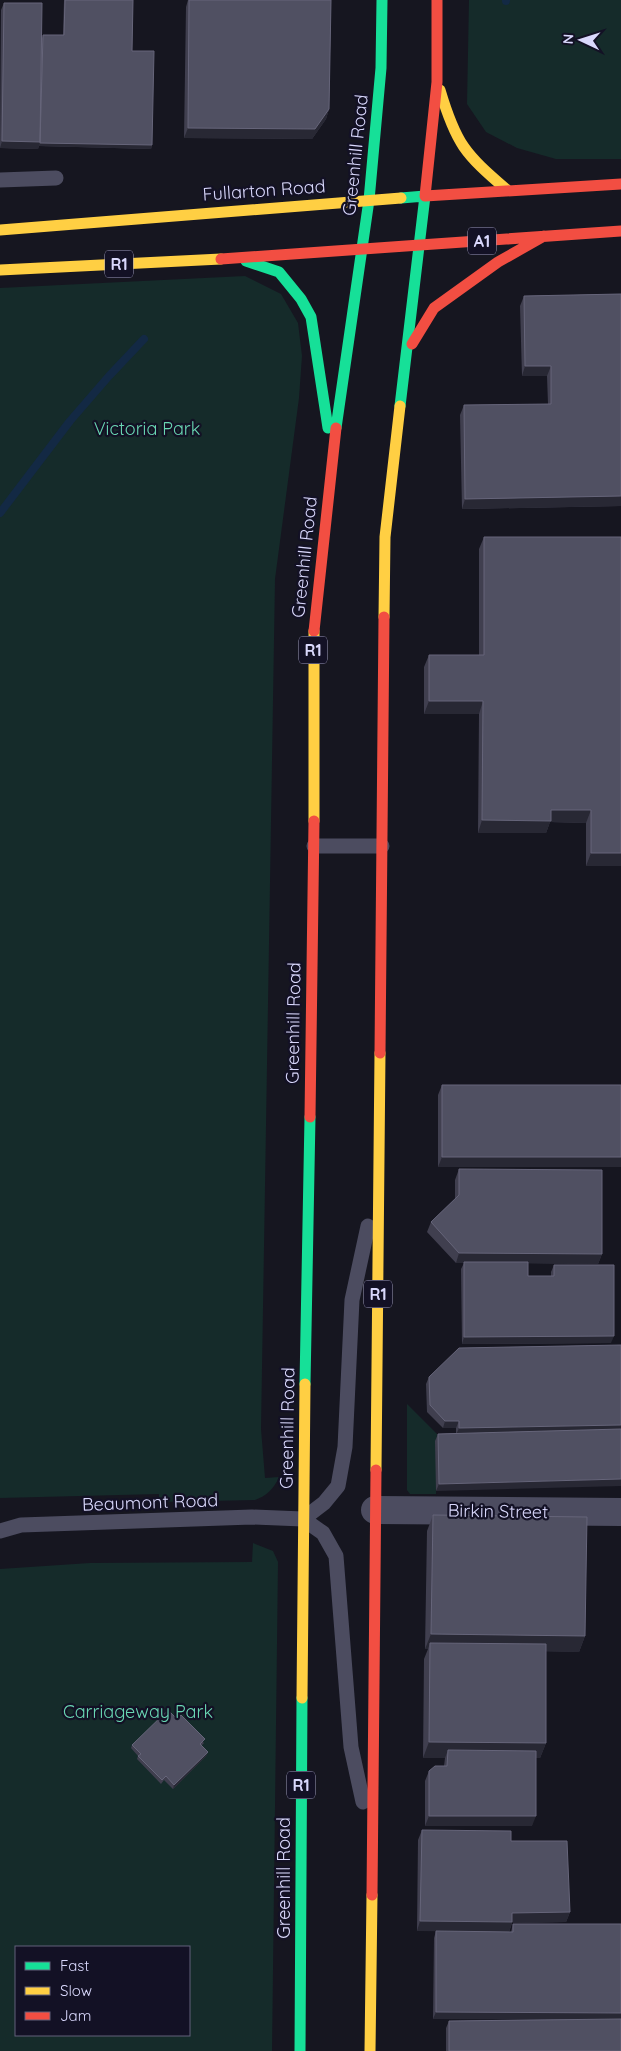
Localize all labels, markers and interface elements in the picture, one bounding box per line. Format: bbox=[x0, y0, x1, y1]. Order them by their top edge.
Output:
north arrow bbox=[556, 15, 606, 65]
text: N bbox=[559, 33, 577, 45]
street label: Greenhill Road bbox=[337, 93, 373, 217]
street label: Fullarton Road bbox=[202, 174, 326, 206]
road number: A1 bbox=[468, 228, 496, 255]
road number: R1 bbox=[105, 250, 133, 278]
park label: Victoria Park bbox=[94, 417, 200, 440]
street label: Greenhill Road bbox=[286, 495, 322, 619]
road number: R1 bbox=[299, 636, 327, 664]
street label: Greenhill Road bbox=[280, 962, 306, 1084]
road number: R1 bbox=[364, 1280, 392, 1308]
street label: Greenhill Road bbox=[274, 1367, 300, 1489]
street label: Beaumont Road bbox=[81, 1488, 219, 1516]
street label: Birkin Street bbox=[448, 1499, 548, 1523]
park label: Carriageway Park bbox=[63, 1700, 213, 1723]
road number: R1 bbox=[287, 1772, 315, 1798]
street label: Greenhill Road bbox=[272, 1817, 295, 1939]
legend bbox=[15, 1946, 190, 2036]
text: Fast bbox=[60, 1956, 89, 1975]
text: Slow bbox=[60, 1981, 92, 2000]
text: Jam bbox=[60, 2006, 91, 2025]

